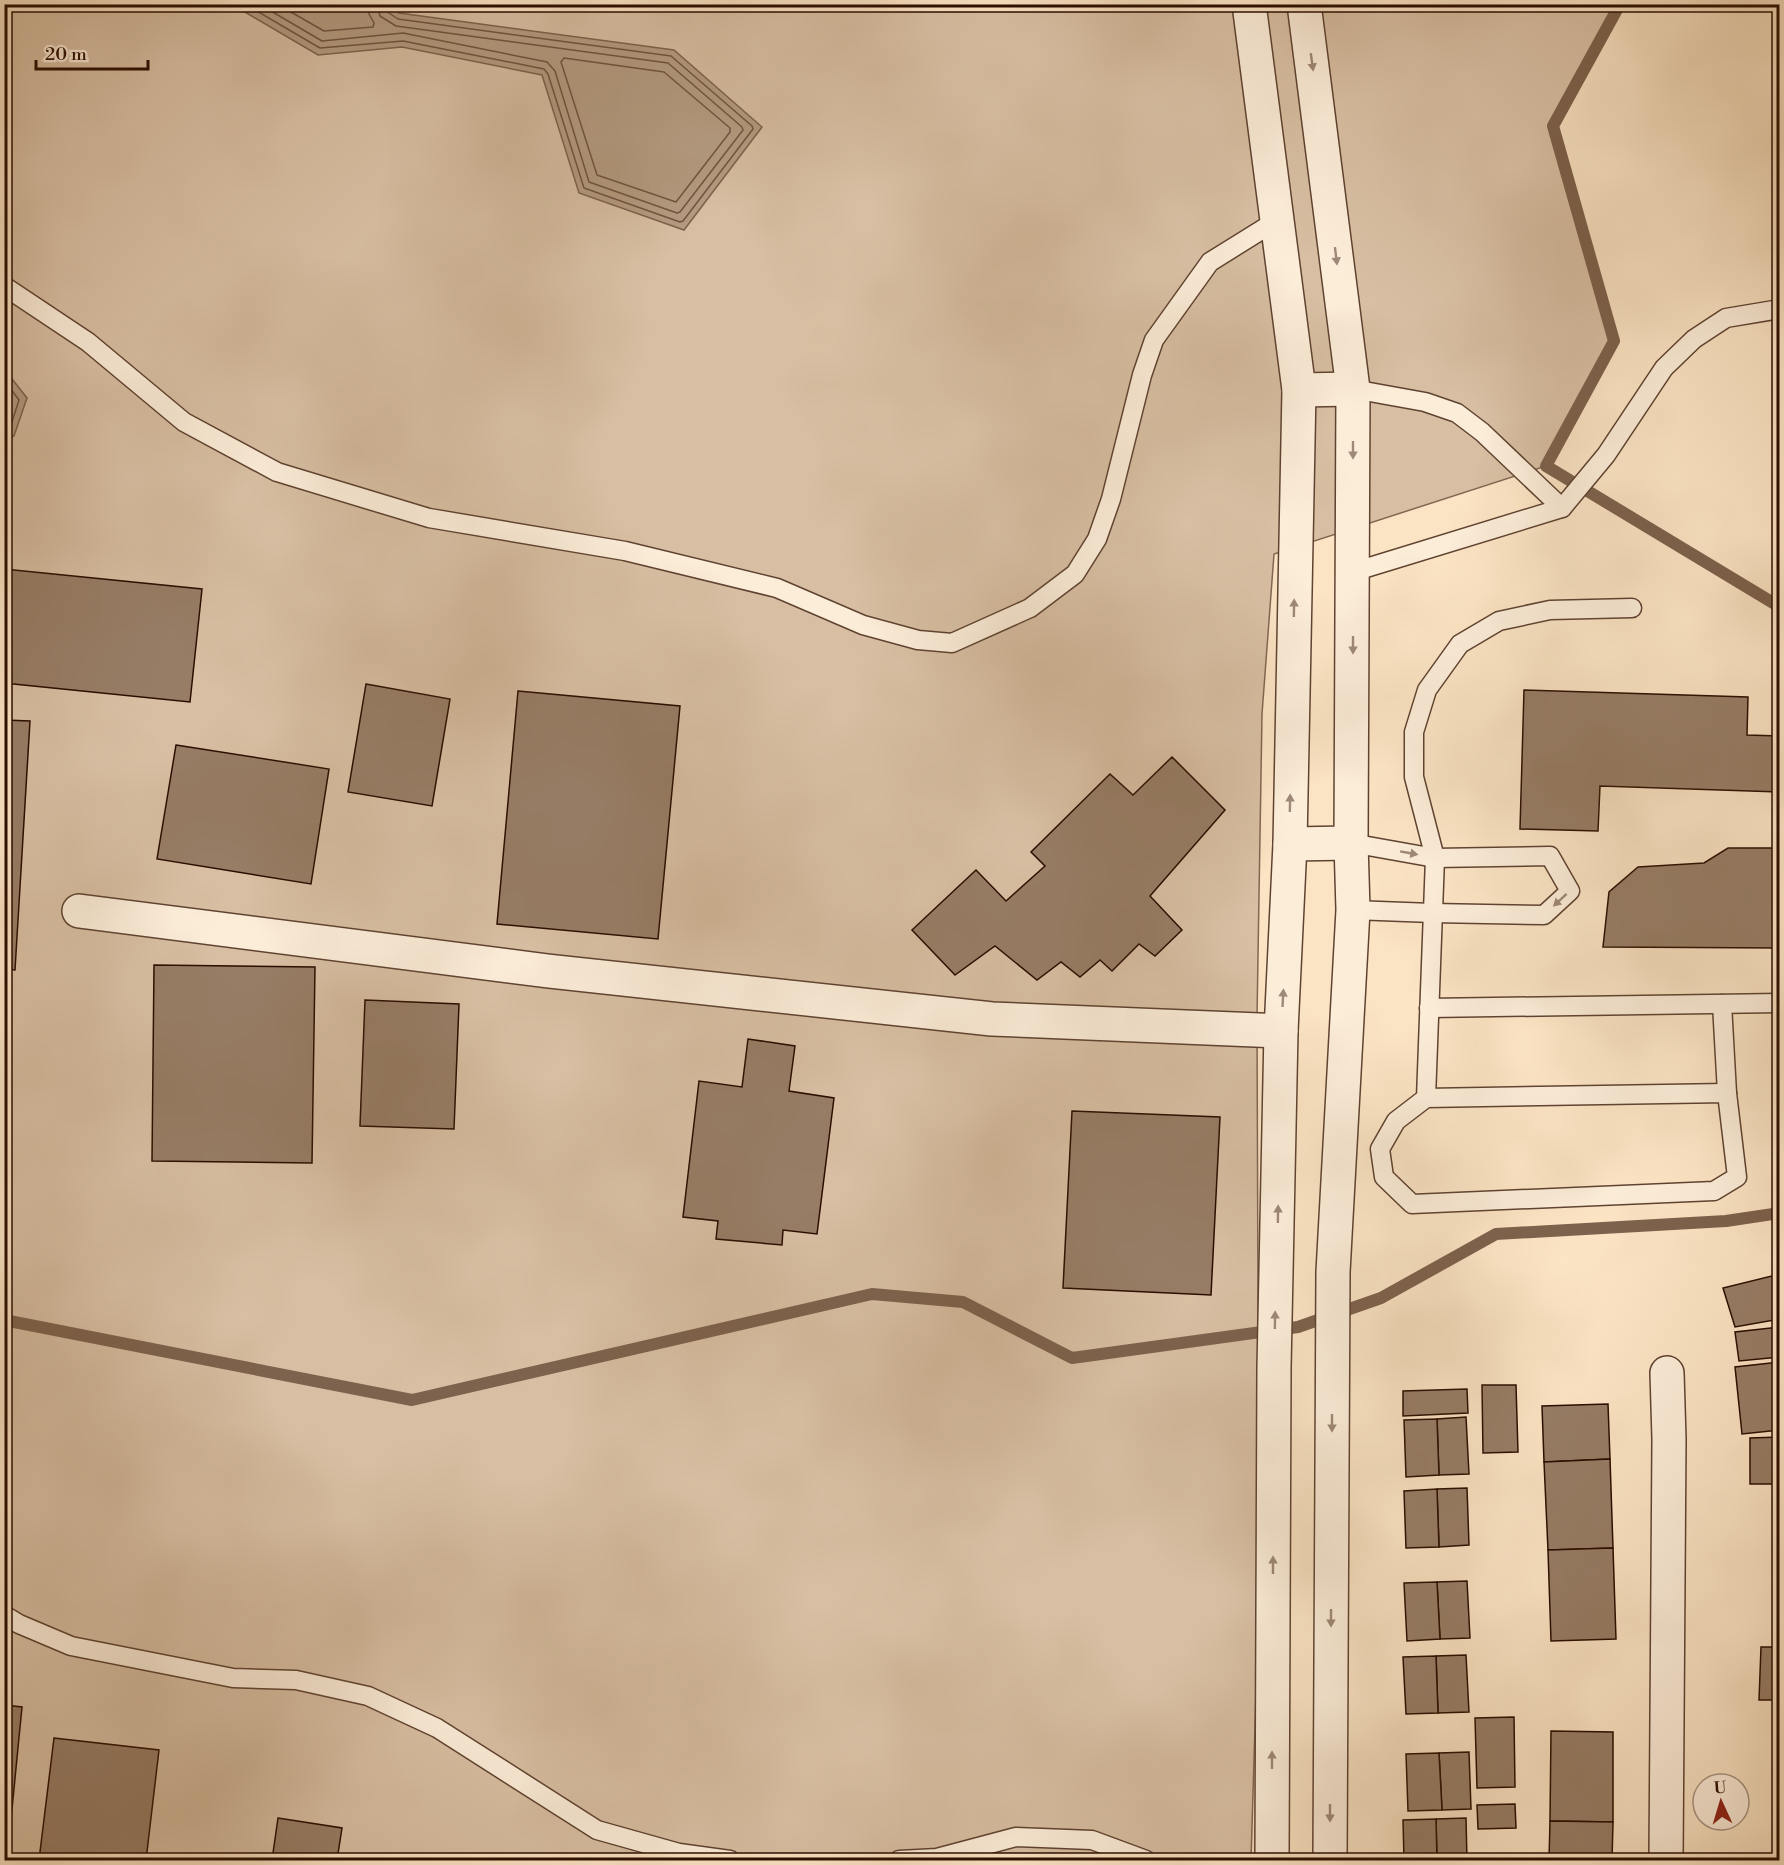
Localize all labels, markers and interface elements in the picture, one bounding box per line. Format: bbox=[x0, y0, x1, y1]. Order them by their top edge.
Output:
scale bar bbox=[36, 33, 148, 71]
text: 20 m bbox=[45, 43, 87, 66]
one-way arrow bbox=[1308, 53, 1317, 72]
one-way arrow bbox=[1331, 247, 1340, 266]
one-way arrow bbox=[1348, 440, 1358, 459]
one-way arrow bbox=[1289, 598, 1299, 617]
one-way arrow bbox=[1348, 635, 1358, 654]
one-way arrow bbox=[1286, 793, 1295, 812]
one-way arrow bbox=[1400, 849, 1419, 858]
one-way arrow bbox=[1553, 893, 1567, 907]
one-way arrow bbox=[1278, 988, 1287, 1007]
one-way arrow bbox=[1273, 1204, 1283, 1223]
one-way arrow bbox=[1271, 1310, 1280, 1329]
one-way arrow bbox=[1327, 1413, 1337, 1432]
one-way arrow bbox=[1268, 1556, 1278, 1575]
one-way arrow bbox=[1326, 1608, 1336, 1627]
one-way arrow bbox=[1267, 1751, 1277, 1770]
north arrow bbox=[1691, 1772, 1751, 1832]
text: U bbox=[1713, 1778, 1728, 1798]
one-way arrow bbox=[1325, 1803, 1335, 1822]

